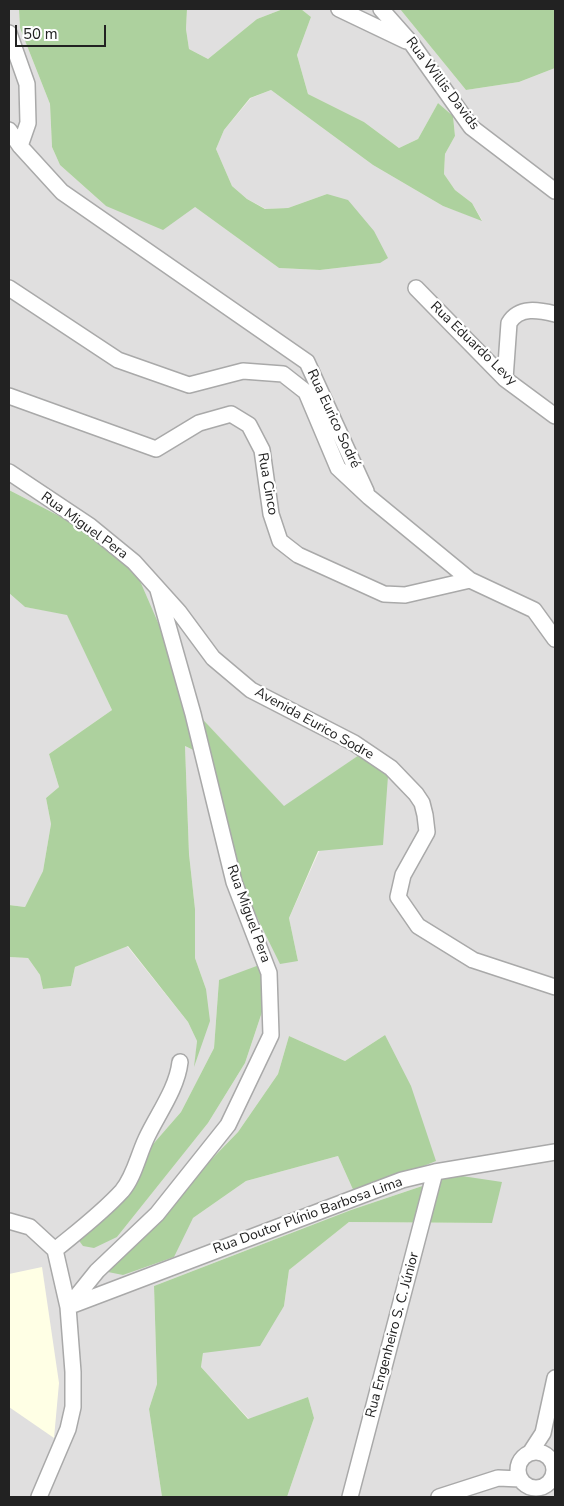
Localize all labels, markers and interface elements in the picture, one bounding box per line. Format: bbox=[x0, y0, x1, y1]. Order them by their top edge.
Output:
scale bar bbox=[18, 15, 109, 47]
text: 50 m bbox=[23, 24, 58, 44]
street label: Rua Willis Davids bbox=[402, 34, 482, 134]
street label: Rua Eduardo Levy bbox=[426, 298, 520, 390]
street label: Rua Eurico Sodré bbox=[303, 367, 363, 471]
street label: Rua Cinco bbox=[253, 452, 281, 516]
street label: Rua Miguel Pera bbox=[37, 489, 131, 563]
street label: Avenida Eurico Sodre bbox=[251, 684, 377, 764]
street label: Rua Miguel Pera bbox=[222, 863, 274, 965]
street label: Rua Doutor Plínio Barbosa Lima bbox=[211, 1174, 405, 1258]
street label: Rua Engenheiro S. C. Júnior bbox=[363, 1250, 423, 1420]

